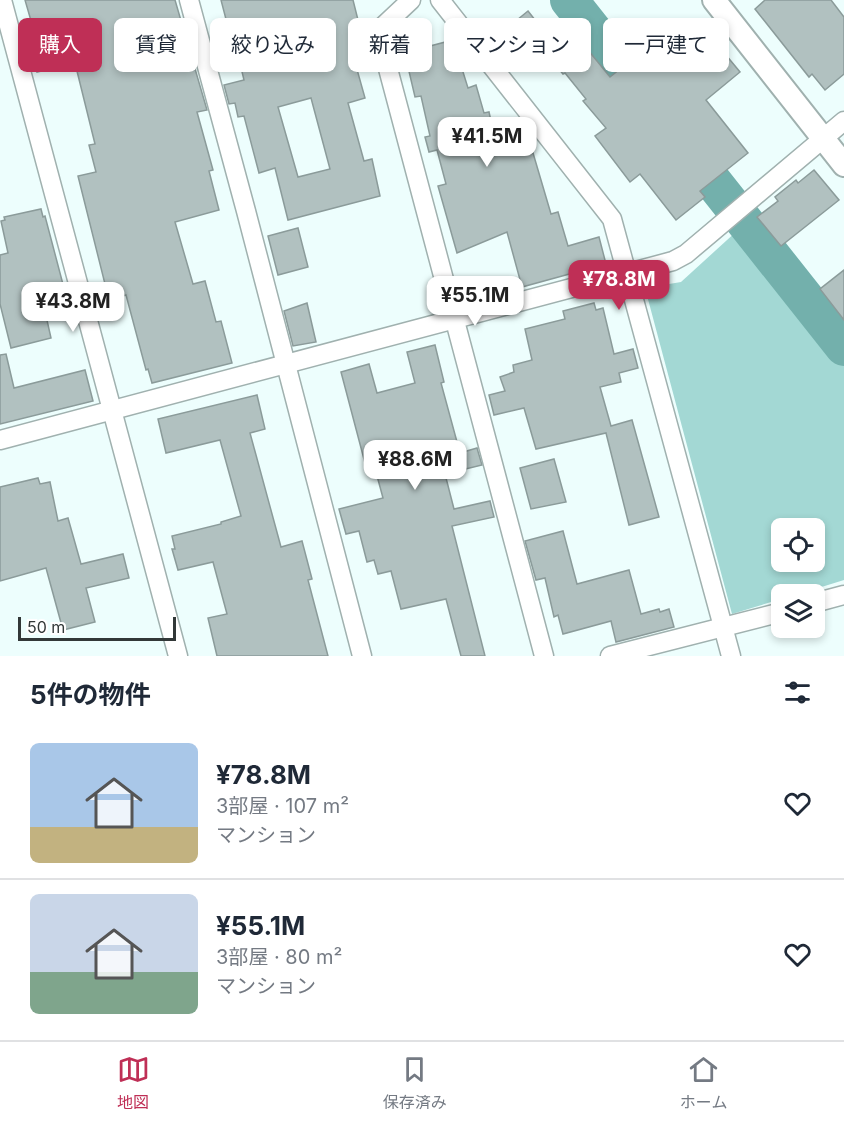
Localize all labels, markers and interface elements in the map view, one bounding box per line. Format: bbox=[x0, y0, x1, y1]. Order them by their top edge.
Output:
chip: 購入 bbox=[18, 18, 102, 72]
chip: 賃貸 bbox=[114, 18, 198, 72]
chip: 絞り込み bbox=[210, 18, 336, 72]
chip: 新着 bbox=[348, 18, 432, 72]
chip: マンション bbox=[444, 18, 591, 72]
chip: 一戸建て bbox=[603, 18, 729, 72]
pin: ¥41.5M bbox=[438, 117, 536, 168]
text: ¥41.5M bbox=[452, 124, 522, 148]
pin: ¥78.8M bbox=[570, 260, 668, 311]
text: ¥78.8M bbox=[582, 267, 656, 291]
pin: ¥55.1M bbox=[426, 276, 524, 327]
pin: ¥43.8M bbox=[24, 282, 122, 333]
text: ¥55.1M bbox=[441, 283, 509, 307]
text: ¥43.8M bbox=[35, 289, 111, 313]
pin: ¥88.6M bbox=[366, 440, 464, 491]
text: ¥88.6M bbox=[378, 447, 452, 471]
map controls bbox=[771, 518, 825, 638]
button: locate bbox=[771, 518, 825, 572]
button: layers bbox=[771, 584, 825, 638]
scale bar bbox=[18, 614, 176, 642]
text: 50 m bbox=[27, 617, 65, 637]
icon: filters bbox=[781, 676, 814, 709]
text: 5件の物件 bbox=[30, 679, 151, 710]
text: ¥78.8M bbox=[216, 759, 311, 790]
icon: home bbox=[78, 767, 150, 839]
icon: heart bbox=[781, 787, 814, 820]
text: 3部屋 · 107 m² bbox=[216, 794, 349, 818]
text: マンション bbox=[216, 823, 316, 847]
text: ¥55.1M bbox=[216, 910, 305, 941]
icon: home bbox=[78, 918, 150, 990]
icon: heart bbox=[781, 938, 814, 971]
text: 3部屋 · 80 m² bbox=[216, 945, 342, 969]
text: マンション bbox=[216, 974, 316, 998]
tab: 地図 bbox=[117, 1053, 150, 1113]
tab: 保存済み bbox=[383, 1053, 447, 1113]
tab: ホーム bbox=[680, 1053, 727, 1113]

